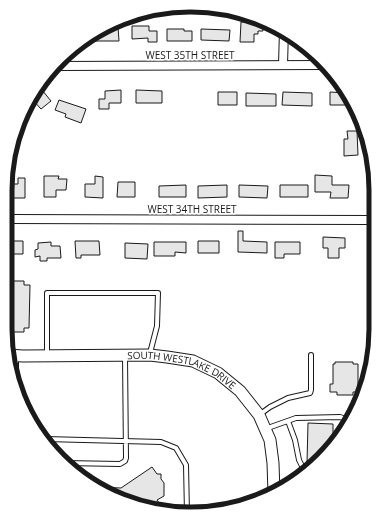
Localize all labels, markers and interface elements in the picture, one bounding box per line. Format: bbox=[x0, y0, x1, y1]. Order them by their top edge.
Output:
street label: WEST 35TH STREET bbox=[145, 48, 235, 62]
street label: WEST 34TH STREET bbox=[147, 202, 237, 216]
street label: SOUTH WESTLAKE DRIVE bbox=[127, 348, 239, 392]

